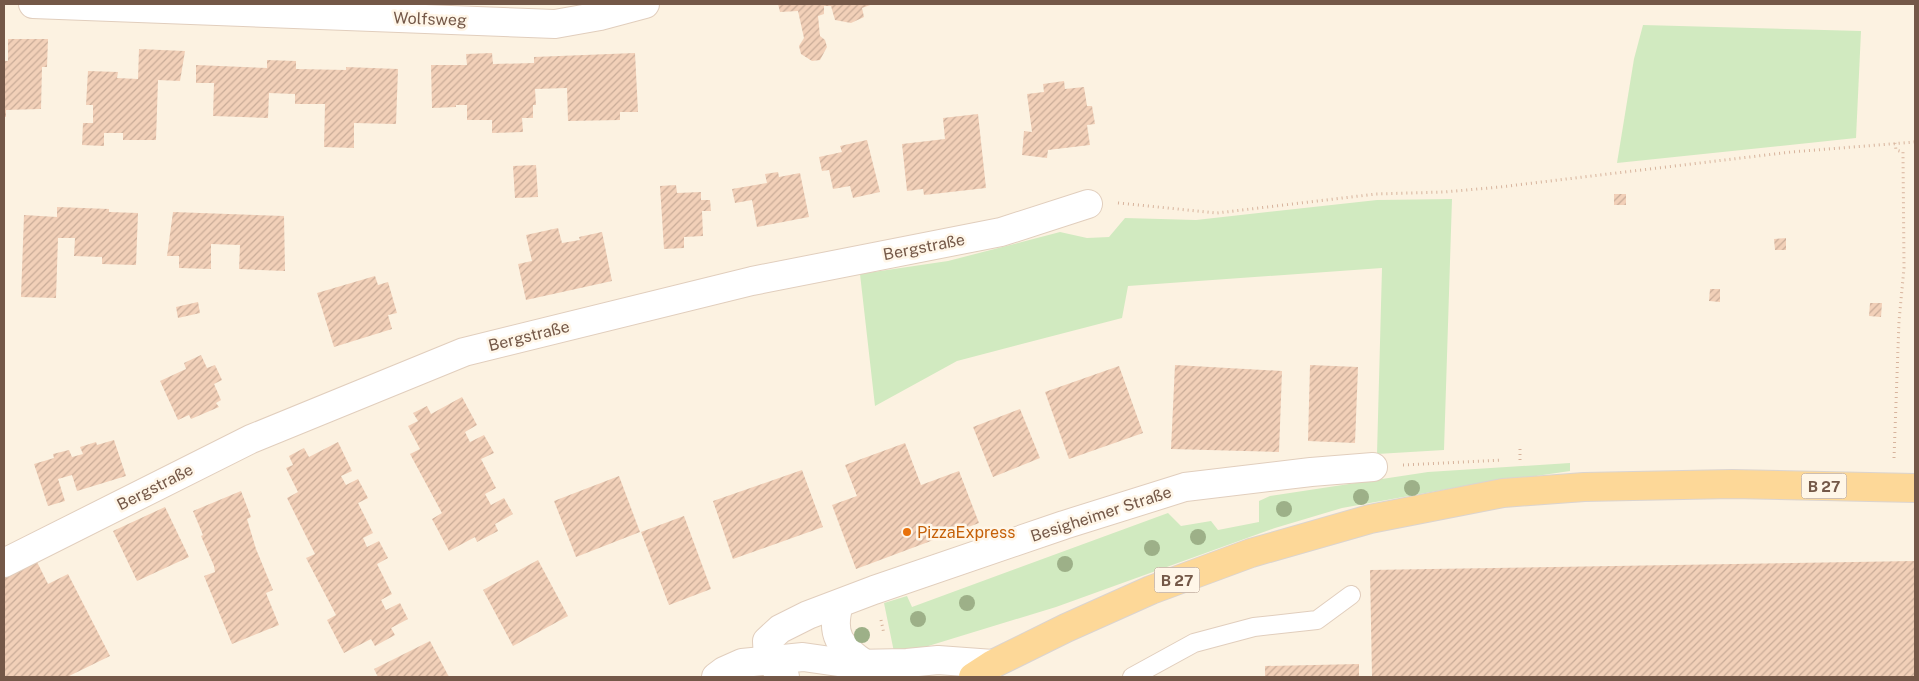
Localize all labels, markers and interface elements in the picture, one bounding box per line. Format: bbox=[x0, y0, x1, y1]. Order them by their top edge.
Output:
street label: Wolfsweg bbox=[393, 8, 467, 30]
street label: Bergstraße bbox=[881, 230, 967, 264]
street label: Bergstraße bbox=[486, 317, 572, 355]
street label: Bergstraße bbox=[114, 460, 196, 514]
road number: B 27 bbox=[1802, 474, 1846, 498]
street label: Besigheimer Straße bbox=[1028, 482, 1174, 546]
place label: PizzaExpress bbox=[917, 523, 1015, 542]
marker: PizzaExpress bbox=[901, 526, 913, 538]
road number: B 27 bbox=[1154, 568, 1200, 592]

